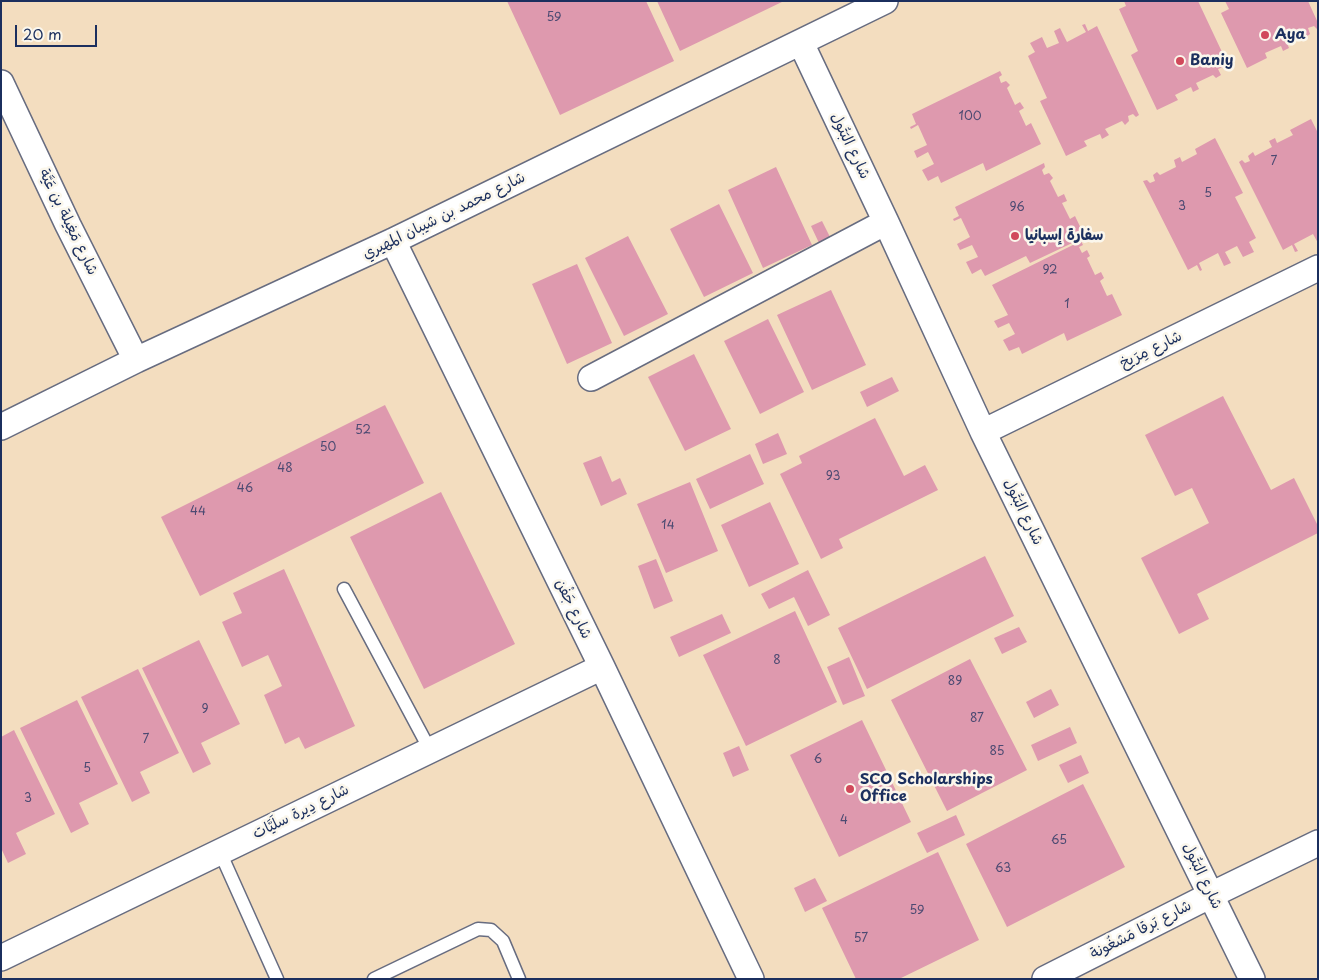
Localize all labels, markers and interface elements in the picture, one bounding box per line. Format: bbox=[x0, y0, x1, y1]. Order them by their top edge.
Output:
house number: 59 bbox=[547, 11, 561, 25]
scale bar bbox=[18, 15, 100, 47]
text: 20 m bbox=[23, 22, 62, 45]
place label: Aya bbox=[1275, 26, 1306, 44]
marker: Aya bbox=[1259, 29, 1271, 41]
place label: Baniy bbox=[1190, 52, 1234, 70]
marker: Baniy bbox=[1174, 55, 1186, 67]
street label: شارع البَتُول bbox=[826, 110, 874, 182]
house number: 100 bbox=[959, 110, 981, 124]
house number: 7 bbox=[1271, 155, 1277, 169]
street label: شارع مَغِيلة بن عَيَّة bbox=[35, 166, 101, 278]
street label: شارع محمد بن شيبان المهيري bbox=[360, 169, 528, 263]
house number: 5 bbox=[1204, 187, 1212, 201]
house number: 3 bbox=[1178, 200, 1186, 214]
house number: 96 bbox=[1009, 201, 1025, 215]
place label: سفارة إسبانيا bbox=[1025, 227, 1103, 245]
marker: سفارة إسبانيا bbox=[1009, 230, 1021, 242]
house number: 92 bbox=[1042, 264, 1058, 278]
house number: 1 bbox=[1064, 298, 1070, 312]
street label: شارع مِرَيخ bbox=[1117, 327, 1185, 373]
house number: 52 bbox=[355, 424, 371, 438]
house number: 50 bbox=[320, 441, 336, 455]
house number: 48 bbox=[277, 462, 293, 476]
house number: 93 bbox=[826, 470, 840, 484]
street label: شارع البَتُول bbox=[999, 476, 1047, 548]
house number: 46 bbox=[237, 482, 253, 496]
house number: 44 bbox=[190, 505, 206, 519]
house number: 14 bbox=[661, 519, 675, 533]
street label: شارع جَفْن bbox=[551, 576, 595, 642]
house number: 8 bbox=[773, 654, 781, 668]
house number: 89 bbox=[948, 675, 962, 689]
house number: 9 bbox=[201, 703, 209, 717]
house number: 87 bbox=[970, 712, 984, 726]
house number: 7 bbox=[143, 733, 149, 747]
house number: 85 bbox=[990, 745, 1004, 759]
house number: 6 bbox=[814, 753, 822, 767]
house number: 5 bbox=[83, 762, 91, 776]
place label: SCO Scholarships Office bbox=[860, 771, 993, 806]
street label: شارع دِيرة سلَيَّات bbox=[250, 781, 352, 843]
marker: SCO Scholarships Office bbox=[844, 783, 856, 795]
house number: 3 bbox=[24, 792, 32, 806]
house number: 4 bbox=[840, 814, 848, 828]
house number: 65 bbox=[1051, 834, 1067, 848]
street label: شارع البَتُول bbox=[1178, 840, 1226, 912]
house number: 63 bbox=[995, 862, 1011, 876]
street label: شارع بَرقا مَشغُونة bbox=[1087, 897, 1195, 963]
house number: 59 bbox=[910, 904, 924, 918]
house number: 57 bbox=[854, 932, 868, 946]

